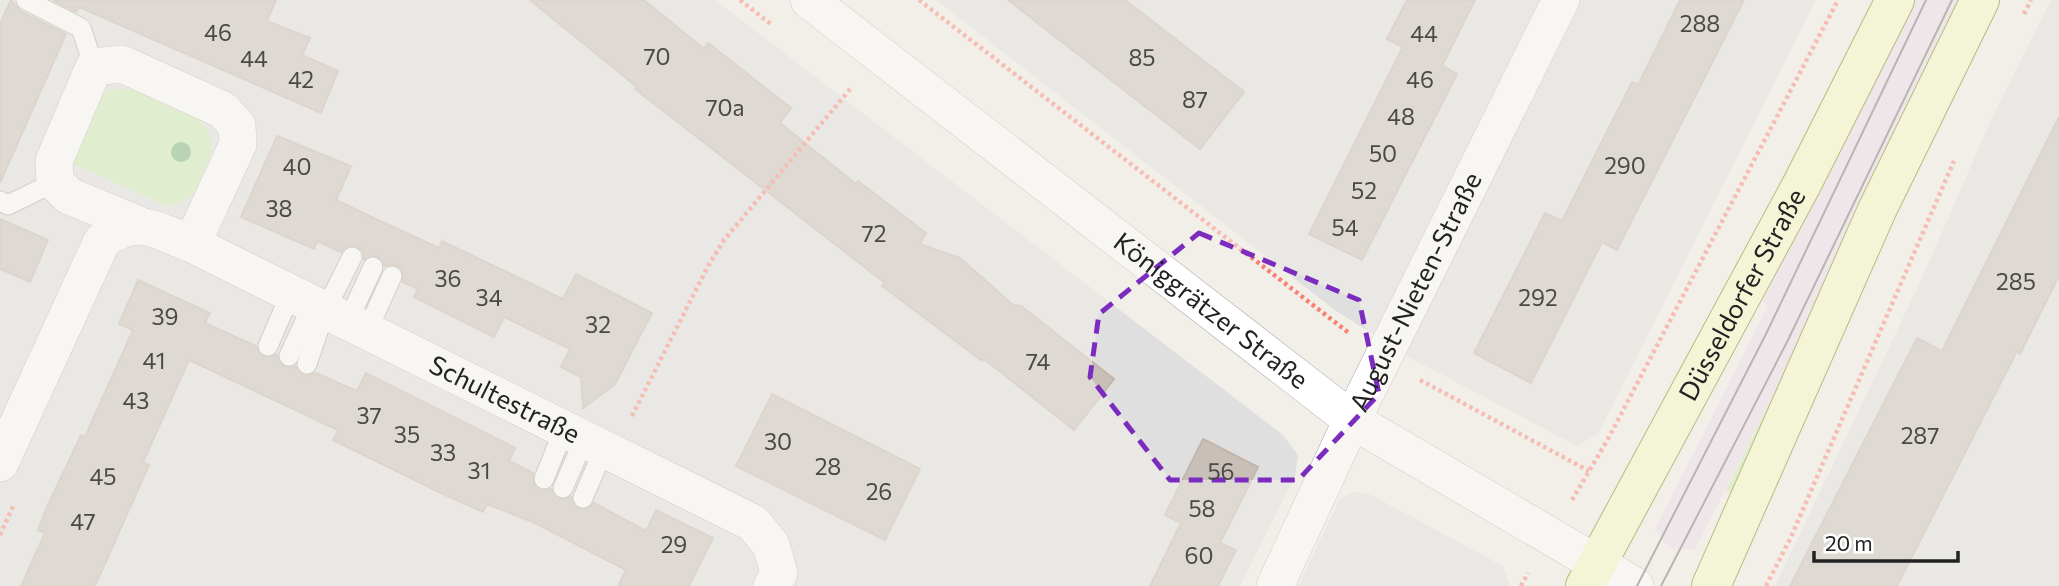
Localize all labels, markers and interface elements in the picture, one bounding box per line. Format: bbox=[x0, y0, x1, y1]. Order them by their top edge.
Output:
house number: 288 bbox=[1680, 9, 1720, 37]
house number: 46 bbox=[204, 18, 232, 46]
house number: 44 bbox=[1410, 19, 1438, 47]
house number: 70 bbox=[643, 42, 671, 70]
house number: 85 bbox=[1128, 43, 1156, 71]
house number: 44 bbox=[240, 44, 268, 72]
house number: 42 bbox=[288, 65, 314, 93]
house number: 46 bbox=[1406, 65, 1434, 93]
house number: 87 bbox=[1182, 85, 1208, 113]
house number: 70a bbox=[705, 93, 745, 121]
house number: 48 bbox=[1387, 102, 1415, 130]
house number: 50 bbox=[1369, 139, 1397, 167]
house number: 290 bbox=[1604, 151, 1646, 179]
house number: 40 bbox=[283, 152, 311, 180]
street label: August-Nieten-Straße bbox=[1342, 167, 1487, 416]
house number: 52 bbox=[1351, 176, 1377, 204]
street label: Düsseldorfer Straße bbox=[1671, 183, 1811, 405]
house number: 38 bbox=[265, 194, 293, 222]
house number: 54 bbox=[1331, 213, 1359, 241]
house number: 72 bbox=[862, 219, 886, 247]
street label: Königgrätzer Straße bbox=[1109, 225, 1315, 394]
house number: 36 bbox=[434, 264, 462, 292]
house number: 285 bbox=[1996, 267, 2036, 295]
house number: 34 bbox=[476, 283, 503, 311]
house number: 292 bbox=[1518, 283, 1558, 311]
house number: 39 bbox=[151, 302, 179, 330]
house number: 32 bbox=[585, 310, 611, 338]
house number: 41 bbox=[143, 346, 165, 374]
house number: 74 bbox=[1026, 347, 1050, 375]
street label: Schultestraße bbox=[425, 348, 586, 448]
house number: 43 bbox=[123, 386, 149, 414]
house number: 37 bbox=[356, 401, 382, 429]
house number: 35 bbox=[394, 420, 420, 448]
house number: 287 bbox=[1901, 421, 1939, 449]
house number: 30 bbox=[764, 427, 792, 455]
house number: 33 bbox=[430, 438, 456, 466]
house number: 28 bbox=[815, 452, 841, 480]
house number: 31 bbox=[468, 456, 490, 484]
house number: 56 bbox=[1207, 457, 1235, 485]
house number: 45 bbox=[89, 462, 117, 490]
house number: 26 bbox=[866, 477, 892, 505]
house number: 58 bbox=[1188, 494, 1216, 522]
house number: 47 bbox=[70, 507, 96, 535]
scale bar bbox=[1814, 520, 1958, 564]
house number: 29 bbox=[661, 530, 687, 558]
text: 20 m bbox=[1825, 530, 1873, 555]
house number: 60 bbox=[1185, 541, 1213, 569]

